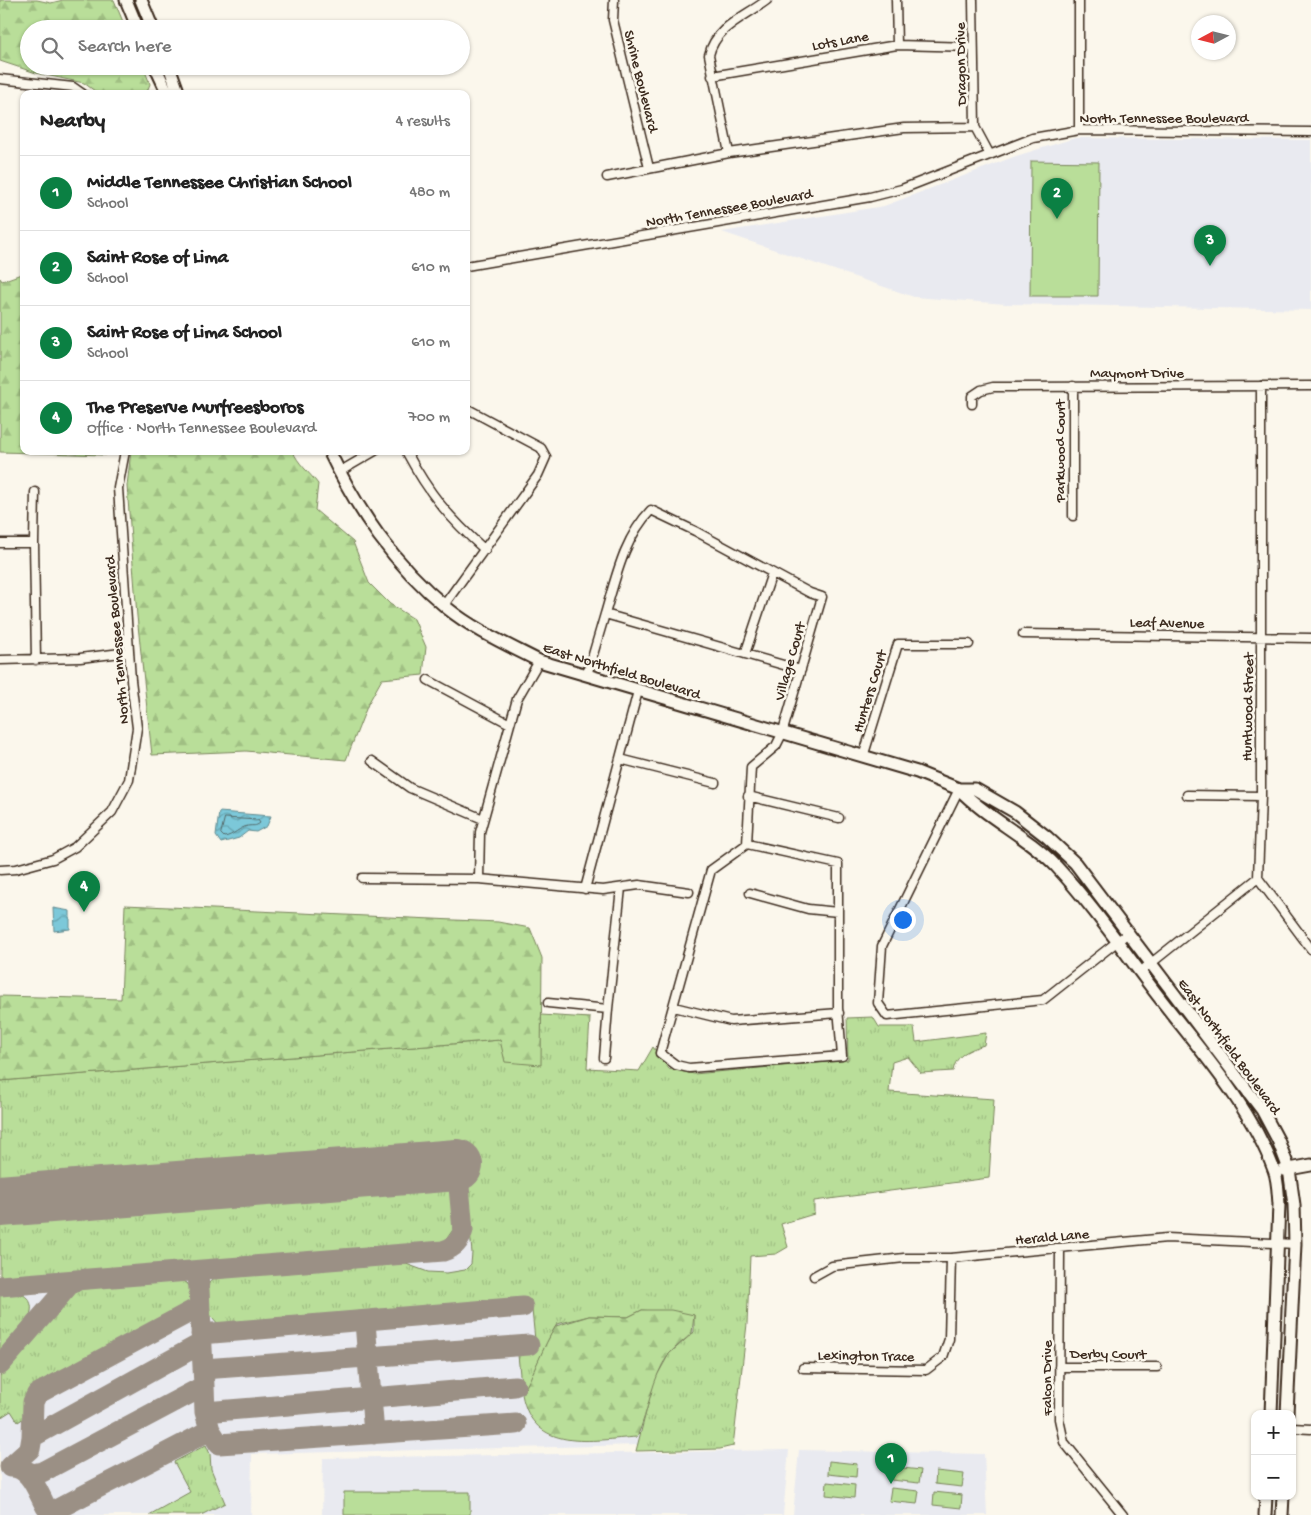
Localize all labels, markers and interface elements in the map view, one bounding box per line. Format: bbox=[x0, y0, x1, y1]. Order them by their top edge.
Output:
north arrow bbox=[1191, 15, 1236, 60]
search box bbox=[20, 20, 470, 75]
street label: Dragon Drive bbox=[952, 22, 972, 107]
street label: Lots Lane bbox=[811, 28, 870, 56]
street label: Shrine Boulevard bbox=[619, 29, 662, 136]
icon: search bbox=[38, 34, 66, 62]
text: Search here bbox=[78, 36, 172, 59]
text: Nearby bbox=[40, 110, 105, 135]
street label: North Tennessee Boulevard bbox=[1080, 110, 1250, 128]
text: 4 results bbox=[395, 113, 450, 132]
text: Middle Tennessee Christian School bbox=[87, 172, 352, 195]
pin: 2 bbox=[1041, 178, 1073, 219]
text: 1 bbox=[53, 184, 59, 203]
text: 480 m bbox=[409, 184, 450, 203]
street label: North Tennessee Boulevard bbox=[645, 185, 815, 232]
text: School bbox=[87, 195, 129, 214]
pin: 3 bbox=[1194, 225, 1226, 266]
text: Saint Rose of Lima bbox=[87, 247, 228, 270]
text: 2 bbox=[52, 259, 60, 278]
text: 610 m bbox=[411, 259, 450, 278]
text: School bbox=[87, 270, 129, 289]
text: Saint Rose of Lima School bbox=[87, 322, 282, 345]
text: 3 bbox=[52, 334, 60, 353]
text: 610 m bbox=[411, 334, 450, 353]
text: School bbox=[87, 345, 129, 364]
street label: Maymont Drive bbox=[1090, 365, 1184, 383]
text: The Preserve Murfreesboros bbox=[87, 397, 304, 420]
street label: Parkwood Court bbox=[1052, 398, 1070, 503]
text: 4 bbox=[52, 409, 60, 428]
text: 700 m bbox=[408, 409, 450, 428]
text: Office · North Tennessee Boulevard bbox=[87, 420, 316, 439]
street label: North Tennessee Boulevard bbox=[102, 554, 134, 725]
street label: Leaf Avenue bbox=[1129, 614, 1205, 634]
street label: Village Court bbox=[771, 618, 811, 704]
street label: East Northfield Boulevard bbox=[540, 639, 703, 705]
street label: Hunters Court bbox=[850, 646, 893, 735]
street label: Huntwood Street bbox=[1239, 651, 1259, 761]
pin: 4 bbox=[68, 871, 100, 912]
your location bbox=[890, 907, 916, 933]
street label: East Northfield Boulevard bbox=[1173, 976, 1284, 1120]
street label: Herald Lane bbox=[1014, 1226, 1090, 1250]
street label: Falcon Drive bbox=[1039, 1340, 1057, 1417]
street label: Derby Court bbox=[1069, 1346, 1148, 1364]
street label: Lexington Trace bbox=[817, 1347, 915, 1367]
map controls bbox=[1251, 1410, 1296, 1500]
button: + bbox=[1251, 1410, 1296, 1455]
pin: 1 bbox=[875, 1443, 907, 1484]
button: − bbox=[1251, 1455, 1296, 1500]

